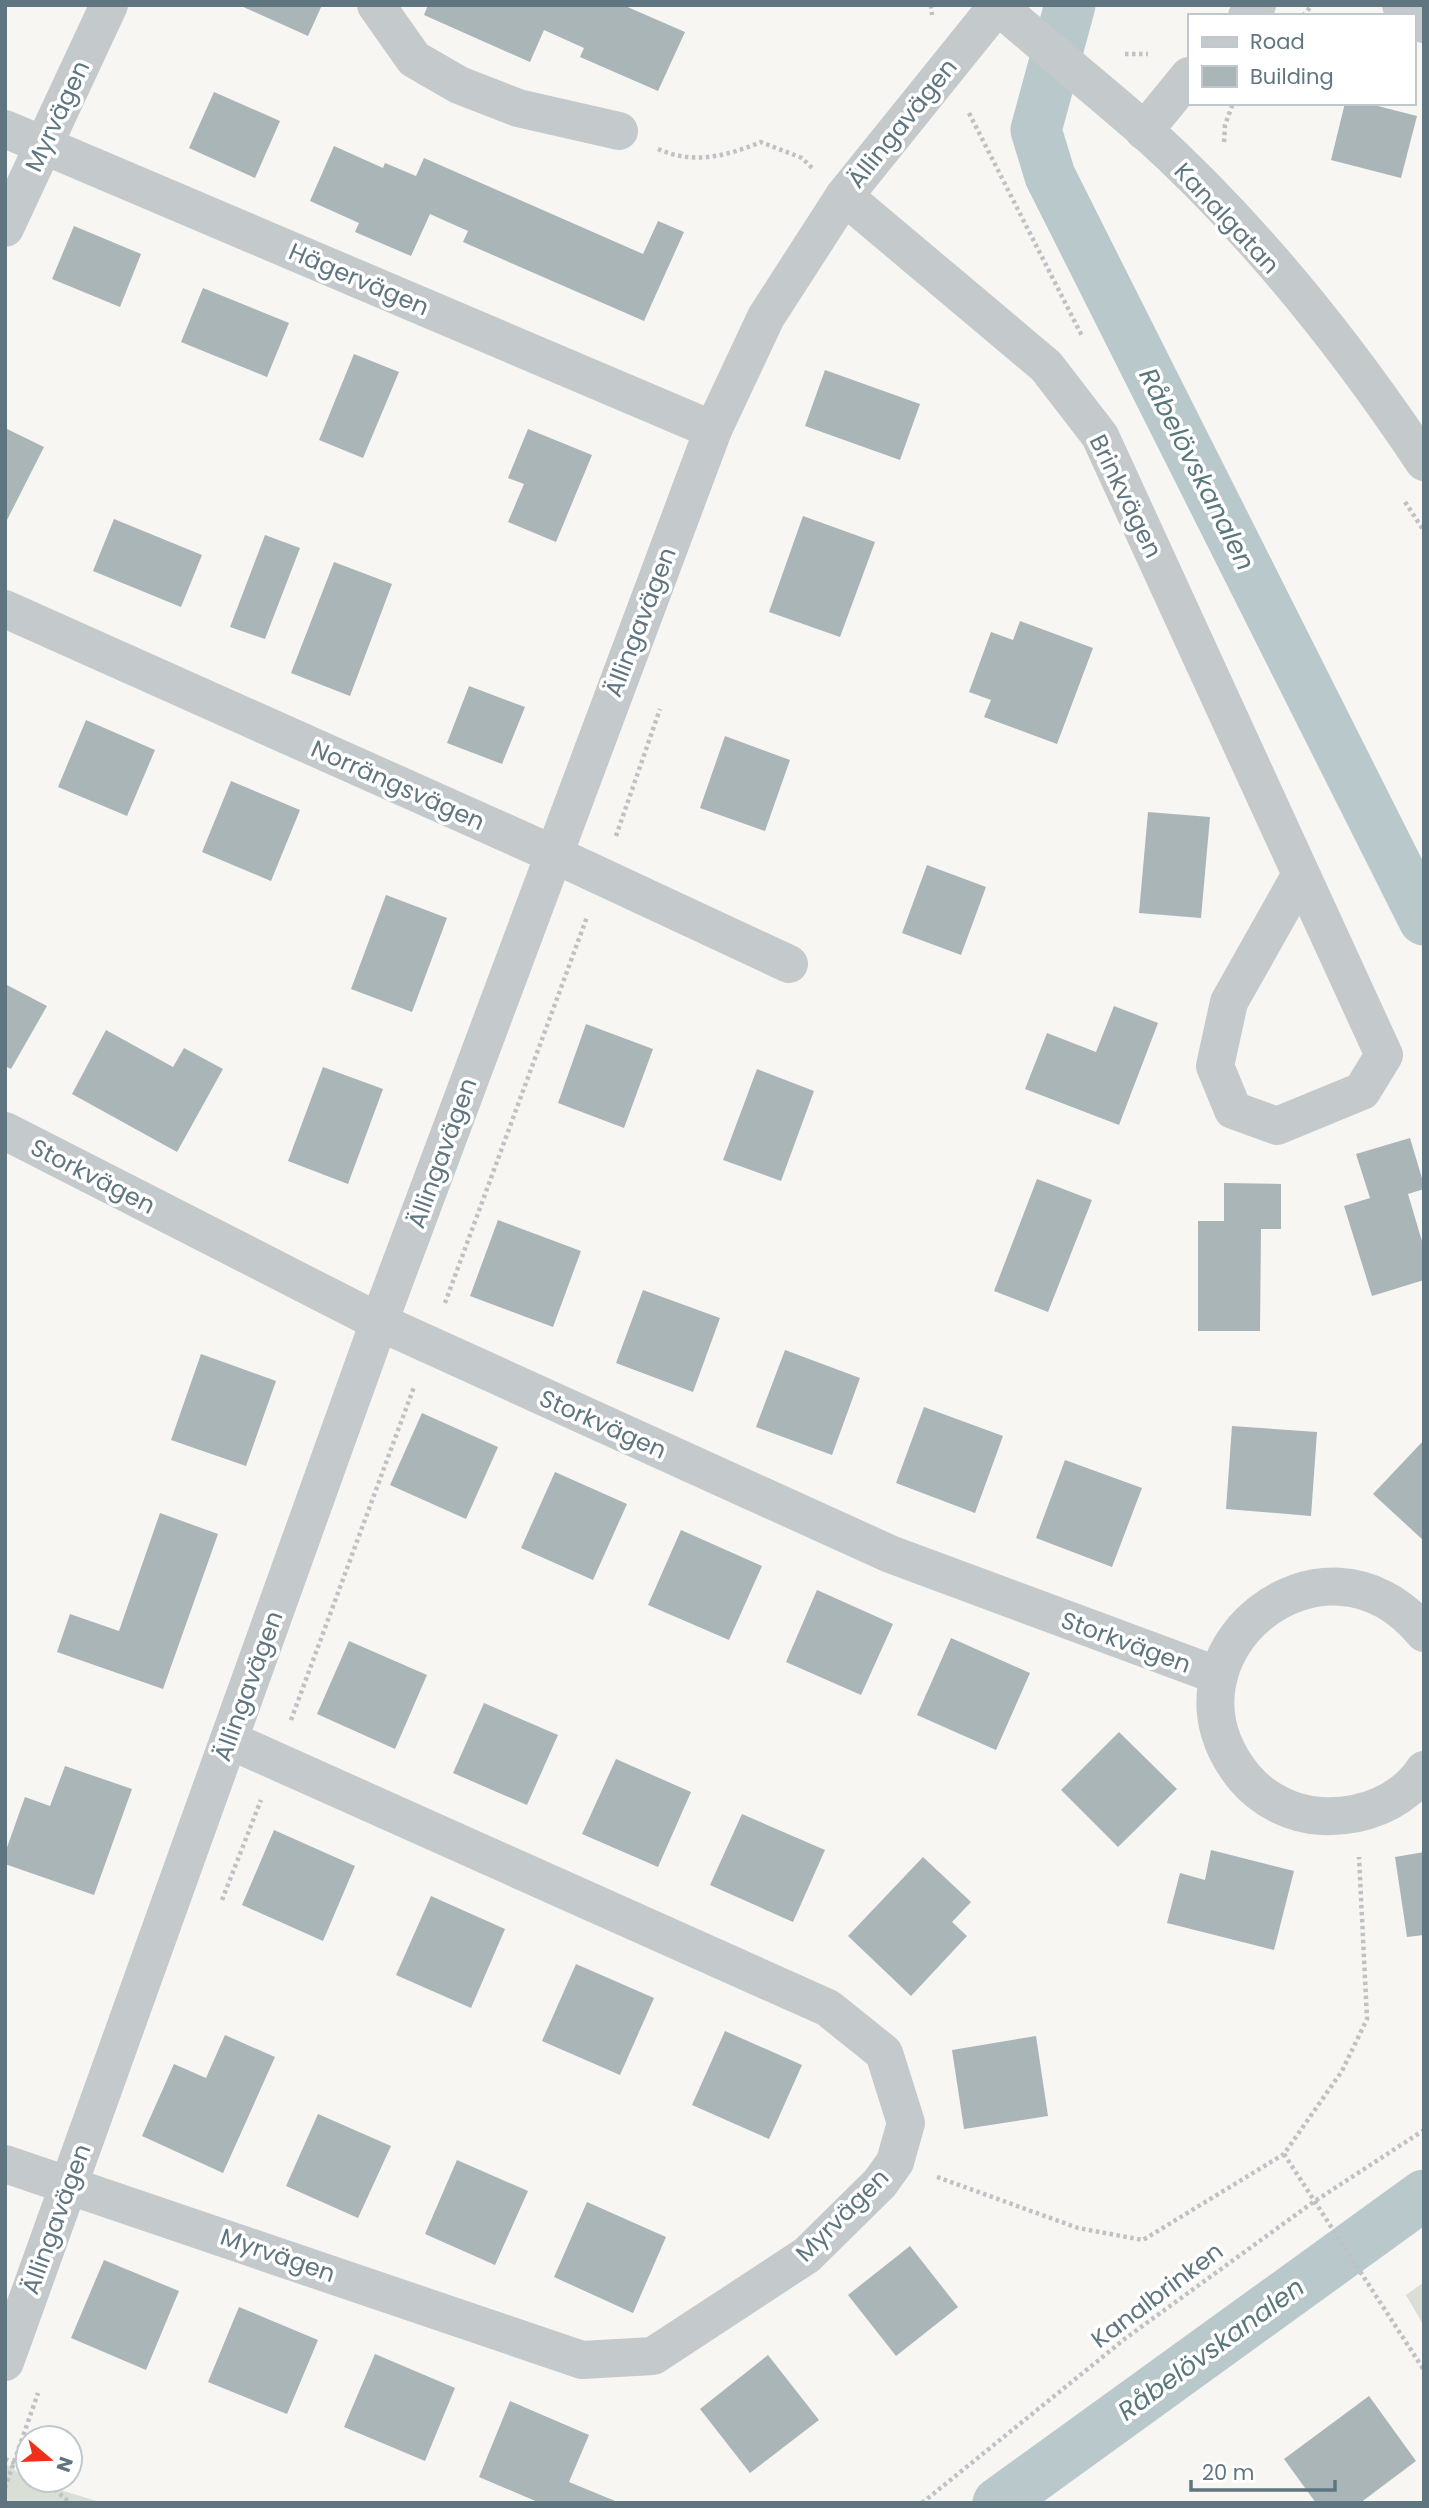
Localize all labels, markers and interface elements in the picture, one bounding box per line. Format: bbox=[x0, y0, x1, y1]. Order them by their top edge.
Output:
legend bbox=[1188, 14, 1415, 105]
text: Road bbox=[1250, 27, 1305, 56]
street label: Ällingavägen bbox=[840, 51, 964, 195]
street label: Myrvägen bbox=[17, 55, 97, 177]
text: Building bbox=[1250, 62, 1334, 91]
street label: Kanalgatan bbox=[1167, 155, 1287, 281]
street label: Hägervägen bbox=[284, 235, 434, 323]
water label: Råbelövskanalen bbox=[1130, 362, 1264, 576]
street label: Brinkvägen bbox=[1082, 429, 1170, 563]
street label: Ällingavägen bbox=[596, 542, 684, 702]
street label: Norrängsvägen bbox=[306, 732, 490, 838]
street label: Ällingavägen bbox=[399, 1073, 485, 1233]
street label: Storkvägen bbox=[25, 1131, 161, 1221]
street label: Storkvägen bbox=[534, 1381, 672, 1467]
street label: Storkvägen bbox=[1057, 1603, 1195, 1681]
street label: Ällingavägen bbox=[205, 1606, 291, 1766]
street label: Ällingavägen bbox=[13, 2139, 99, 2299]
street label: Myrvägen bbox=[788, 2161, 896, 2269]
street label: Myrvägen bbox=[216, 2220, 340, 2290]
street label: Kanalbrinken bbox=[1084, 2235, 1230, 2355]
water label: Råbelövskanalen bbox=[1110, 2269, 1312, 2429]
north arrow bbox=[14, 2424, 84, 2494]
scale bar bbox=[1191, 2448, 1334, 2492]
text: N bbox=[50, 2453, 80, 2476]
text: 20 m bbox=[1202, 2458, 1255, 2487]

